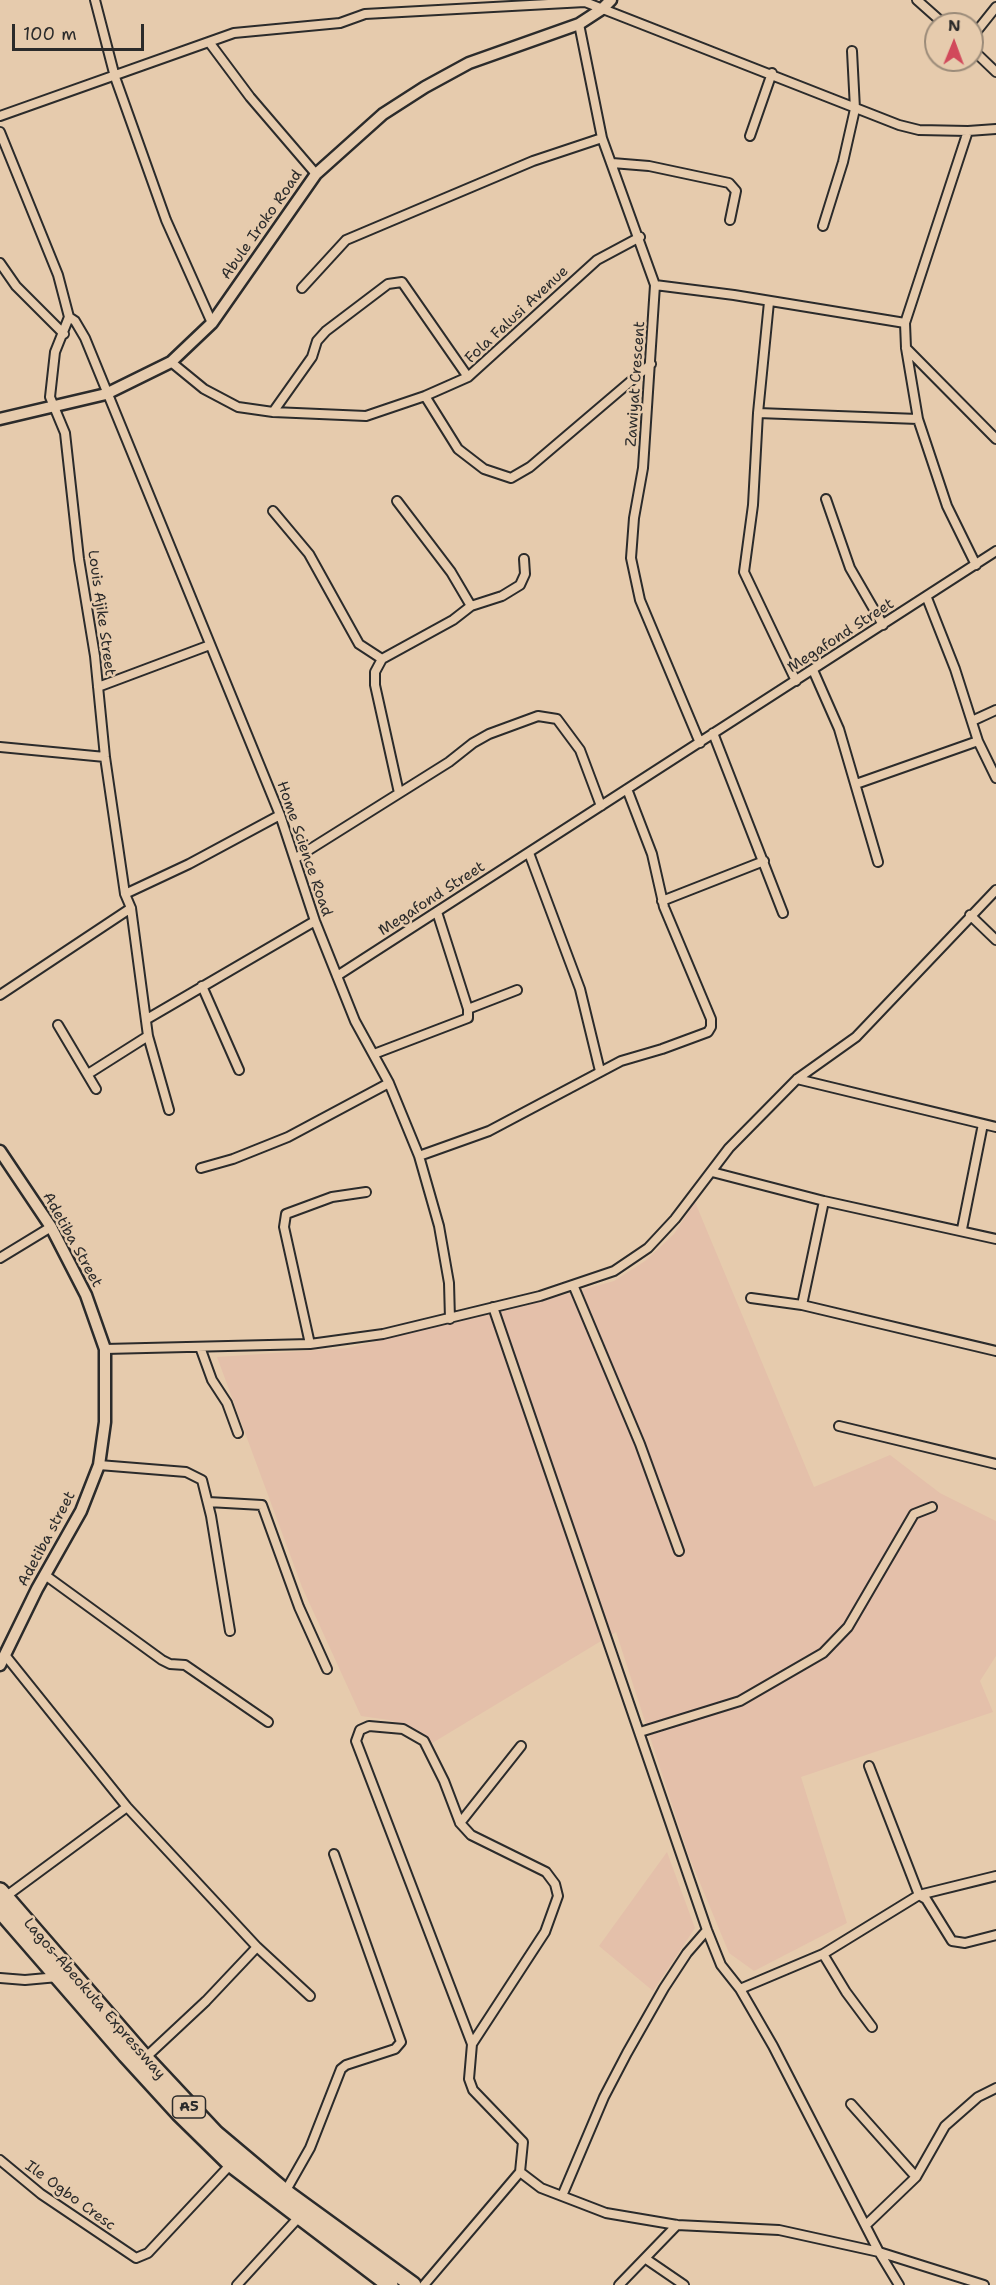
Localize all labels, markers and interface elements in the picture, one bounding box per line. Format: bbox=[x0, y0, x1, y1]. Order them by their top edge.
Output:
scale bar bbox=[15, 12, 147, 50]
north arrow bbox=[924, 12, 984, 72]
text: N bbox=[948, 15, 961, 36]
text: 100 m bbox=[23, 22, 77, 46]
street label: Abule Iroko Road bbox=[218, 167, 306, 283]
street label: Fola Falusi Avenue bbox=[462, 262, 572, 368]
street label: Zawiyat Crescent bbox=[623, 321, 649, 447]
street label: Louis Ajike Street bbox=[83, 549, 119, 677]
street label: Megafond Street bbox=[785, 595, 897, 677]
street label: Home Science Road bbox=[272, 779, 336, 919]
street label: Megafond Street bbox=[376, 858, 488, 940]
street label: Adetiba Street bbox=[38, 1189, 106, 1291]
street label: Adetiba street bbox=[14, 1488, 80, 1590]
street label: Lagos-Abeokuta Expressway bbox=[19, 1915, 169, 2083]
road number: A5 bbox=[172, 2096, 206, 2118]
street label: Ile Ogbo Cresc bbox=[21, 2157, 119, 2235]

